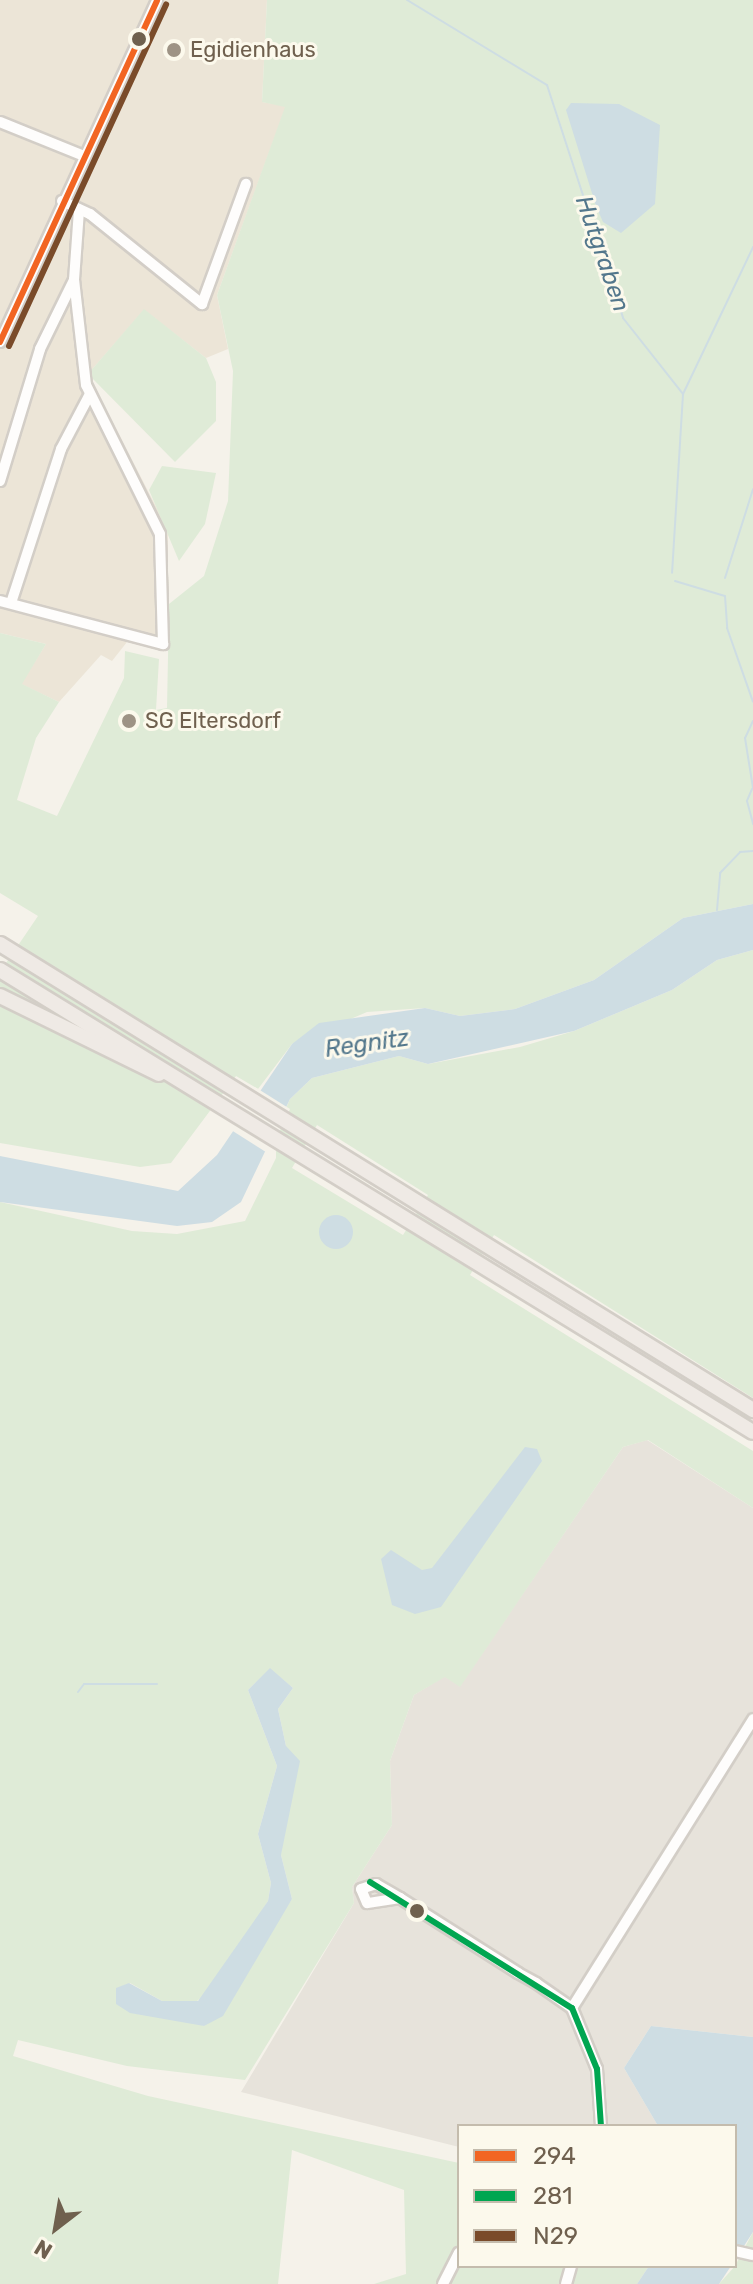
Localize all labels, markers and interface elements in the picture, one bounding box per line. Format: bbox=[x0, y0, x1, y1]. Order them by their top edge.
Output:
unlabelled marker bbox=[131, 31, 147, 47]
place label: Egidienhaus bbox=[190, 37, 316, 63]
marker: Egidienhaus bbox=[165, 41, 183, 59]
water label: Hutgraben bbox=[569, 192, 635, 316]
place label: SG Eltersdorf bbox=[145, 708, 281, 734]
marker: SG Eltersdorf bbox=[120, 712, 138, 730]
water label: Regnitz bbox=[323, 1024, 411, 1064]
unlabelled marker bbox=[409, 1903, 425, 1919]
legend bbox=[457, 2124, 737, 2268]
text: 294 bbox=[533, 2142, 576, 2170]
text: 281 bbox=[533, 2182, 573, 2210]
north arrow bbox=[16, 2188, 96, 2268]
text: N29 bbox=[533, 2222, 578, 2250]
text: N bbox=[30, 2233, 57, 2265]

